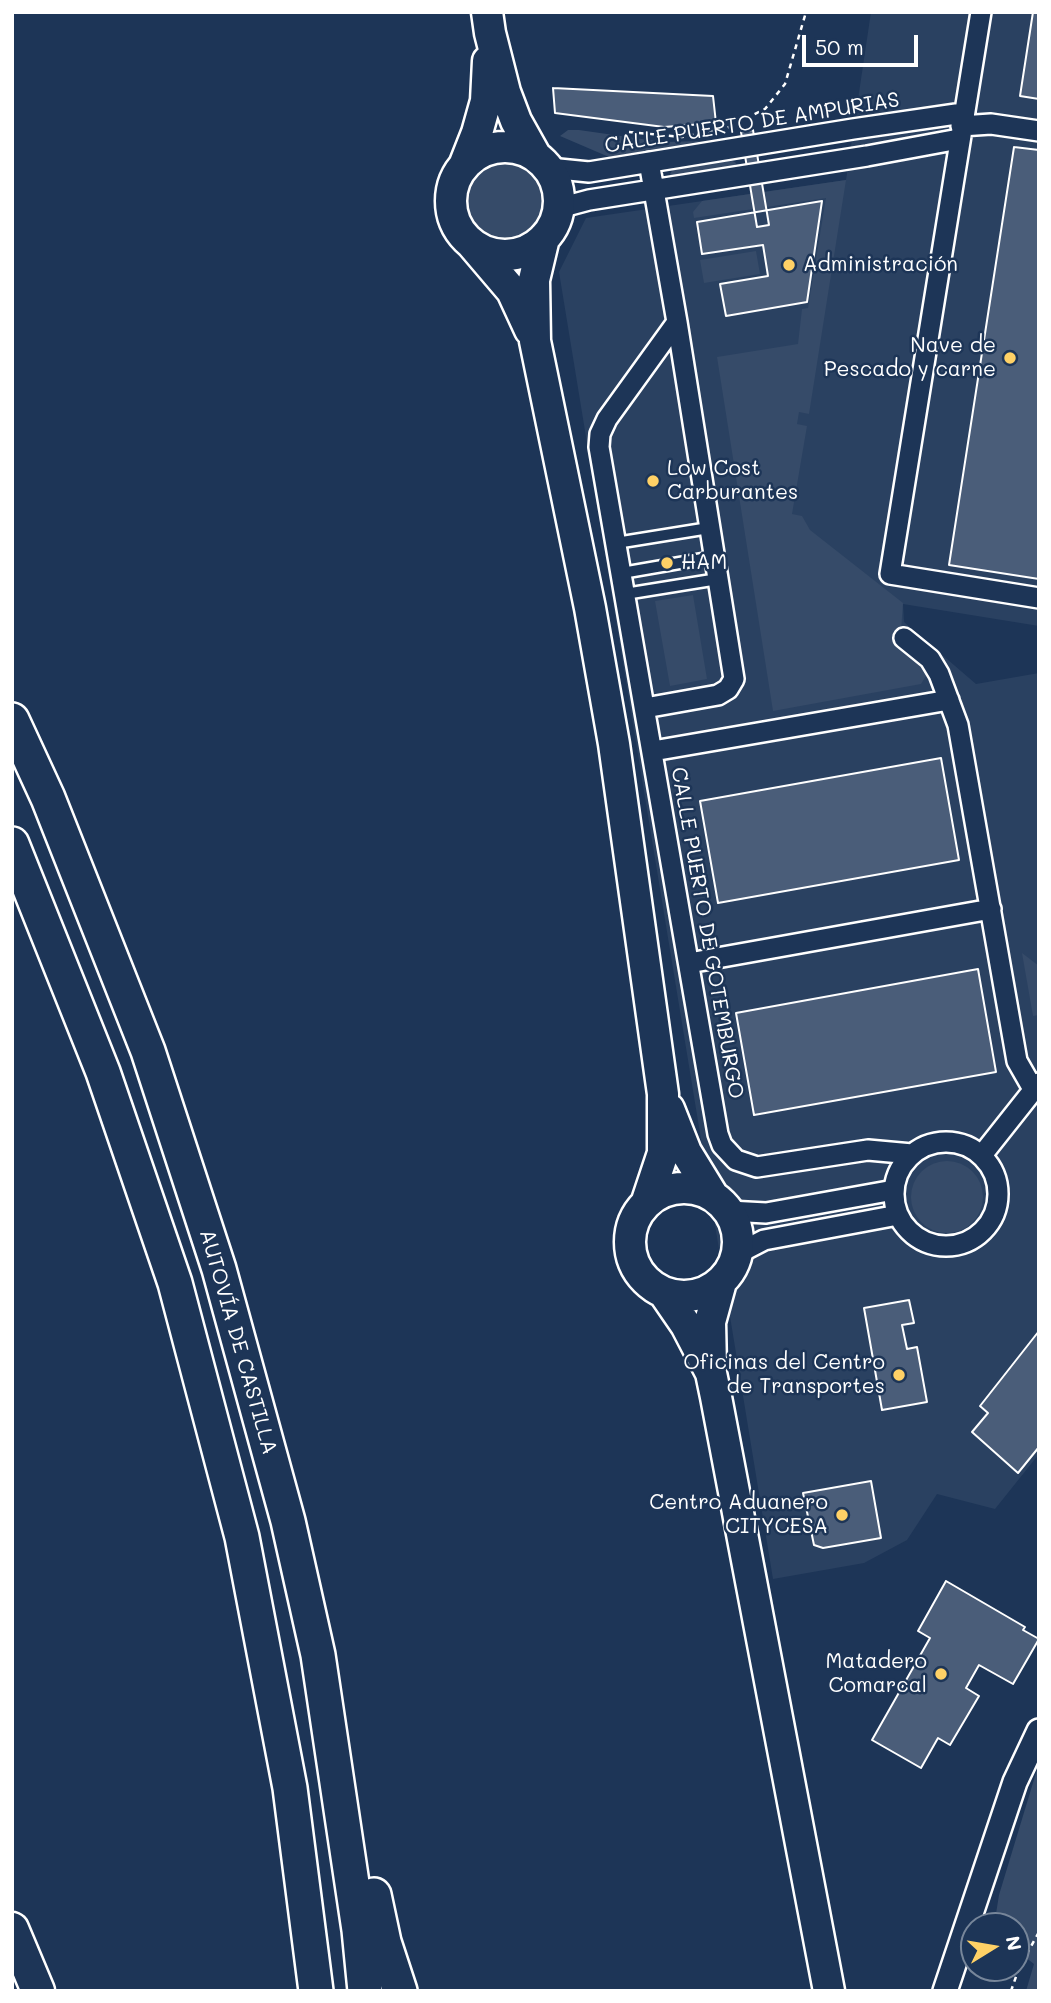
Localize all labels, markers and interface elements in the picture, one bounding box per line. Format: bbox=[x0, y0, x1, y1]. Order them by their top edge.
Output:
scale bar bbox=[806, 21, 922, 65]
text: 50 m bbox=[815, 33, 864, 60]
street label: CALLE PUERTO DE AMPURIAS bbox=[603, 87, 901, 159]
place label: Administración bbox=[803, 252, 958, 278]
marker: Administración bbox=[781, 257, 797, 273]
place label: Nave de Pescado y carne bbox=[824, 333, 996, 383]
marker: Nave de Pescado y carne bbox=[1002, 350, 1018, 366]
place label: Low Cost Carburantes bbox=[667, 456, 798, 506]
marker: Low Cost Carburantes bbox=[645, 473, 661, 489]
place label: HAM bbox=[681, 550, 727, 576]
marker: HAM bbox=[659, 555, 675, 571]
street label: CALLE PUERTO DE GOTEMBURGO bbox=[665, 765, 749, 1101]
street label: AUTOVÍA DE CASTILLA bbox=[194, 1227, 282, 1457]
place label: Oficinas del Centro de Transportes bbox=[683, 1350, 885, 1400]
marker: Oficinas del Centro de Transportes bbox=[891, 1367, 907, 1383]
place label: Centro Aduanero CITYCESA bbox=[649, 1490, 828, 1540]
marker: Centro Aduanero CITYCESA bbox=[834, 1507, 850, 1523]
place label: Matadero Comarcal bbox=[826, 1649, 927, 1699]
marker: Matadero Comarcal bbox=[933, 1666, 949, 1682]
north arrow bbox=[960, 1912, 1030, 1982]
text: N bbox=[1000, 1934, 1028, 1953]

